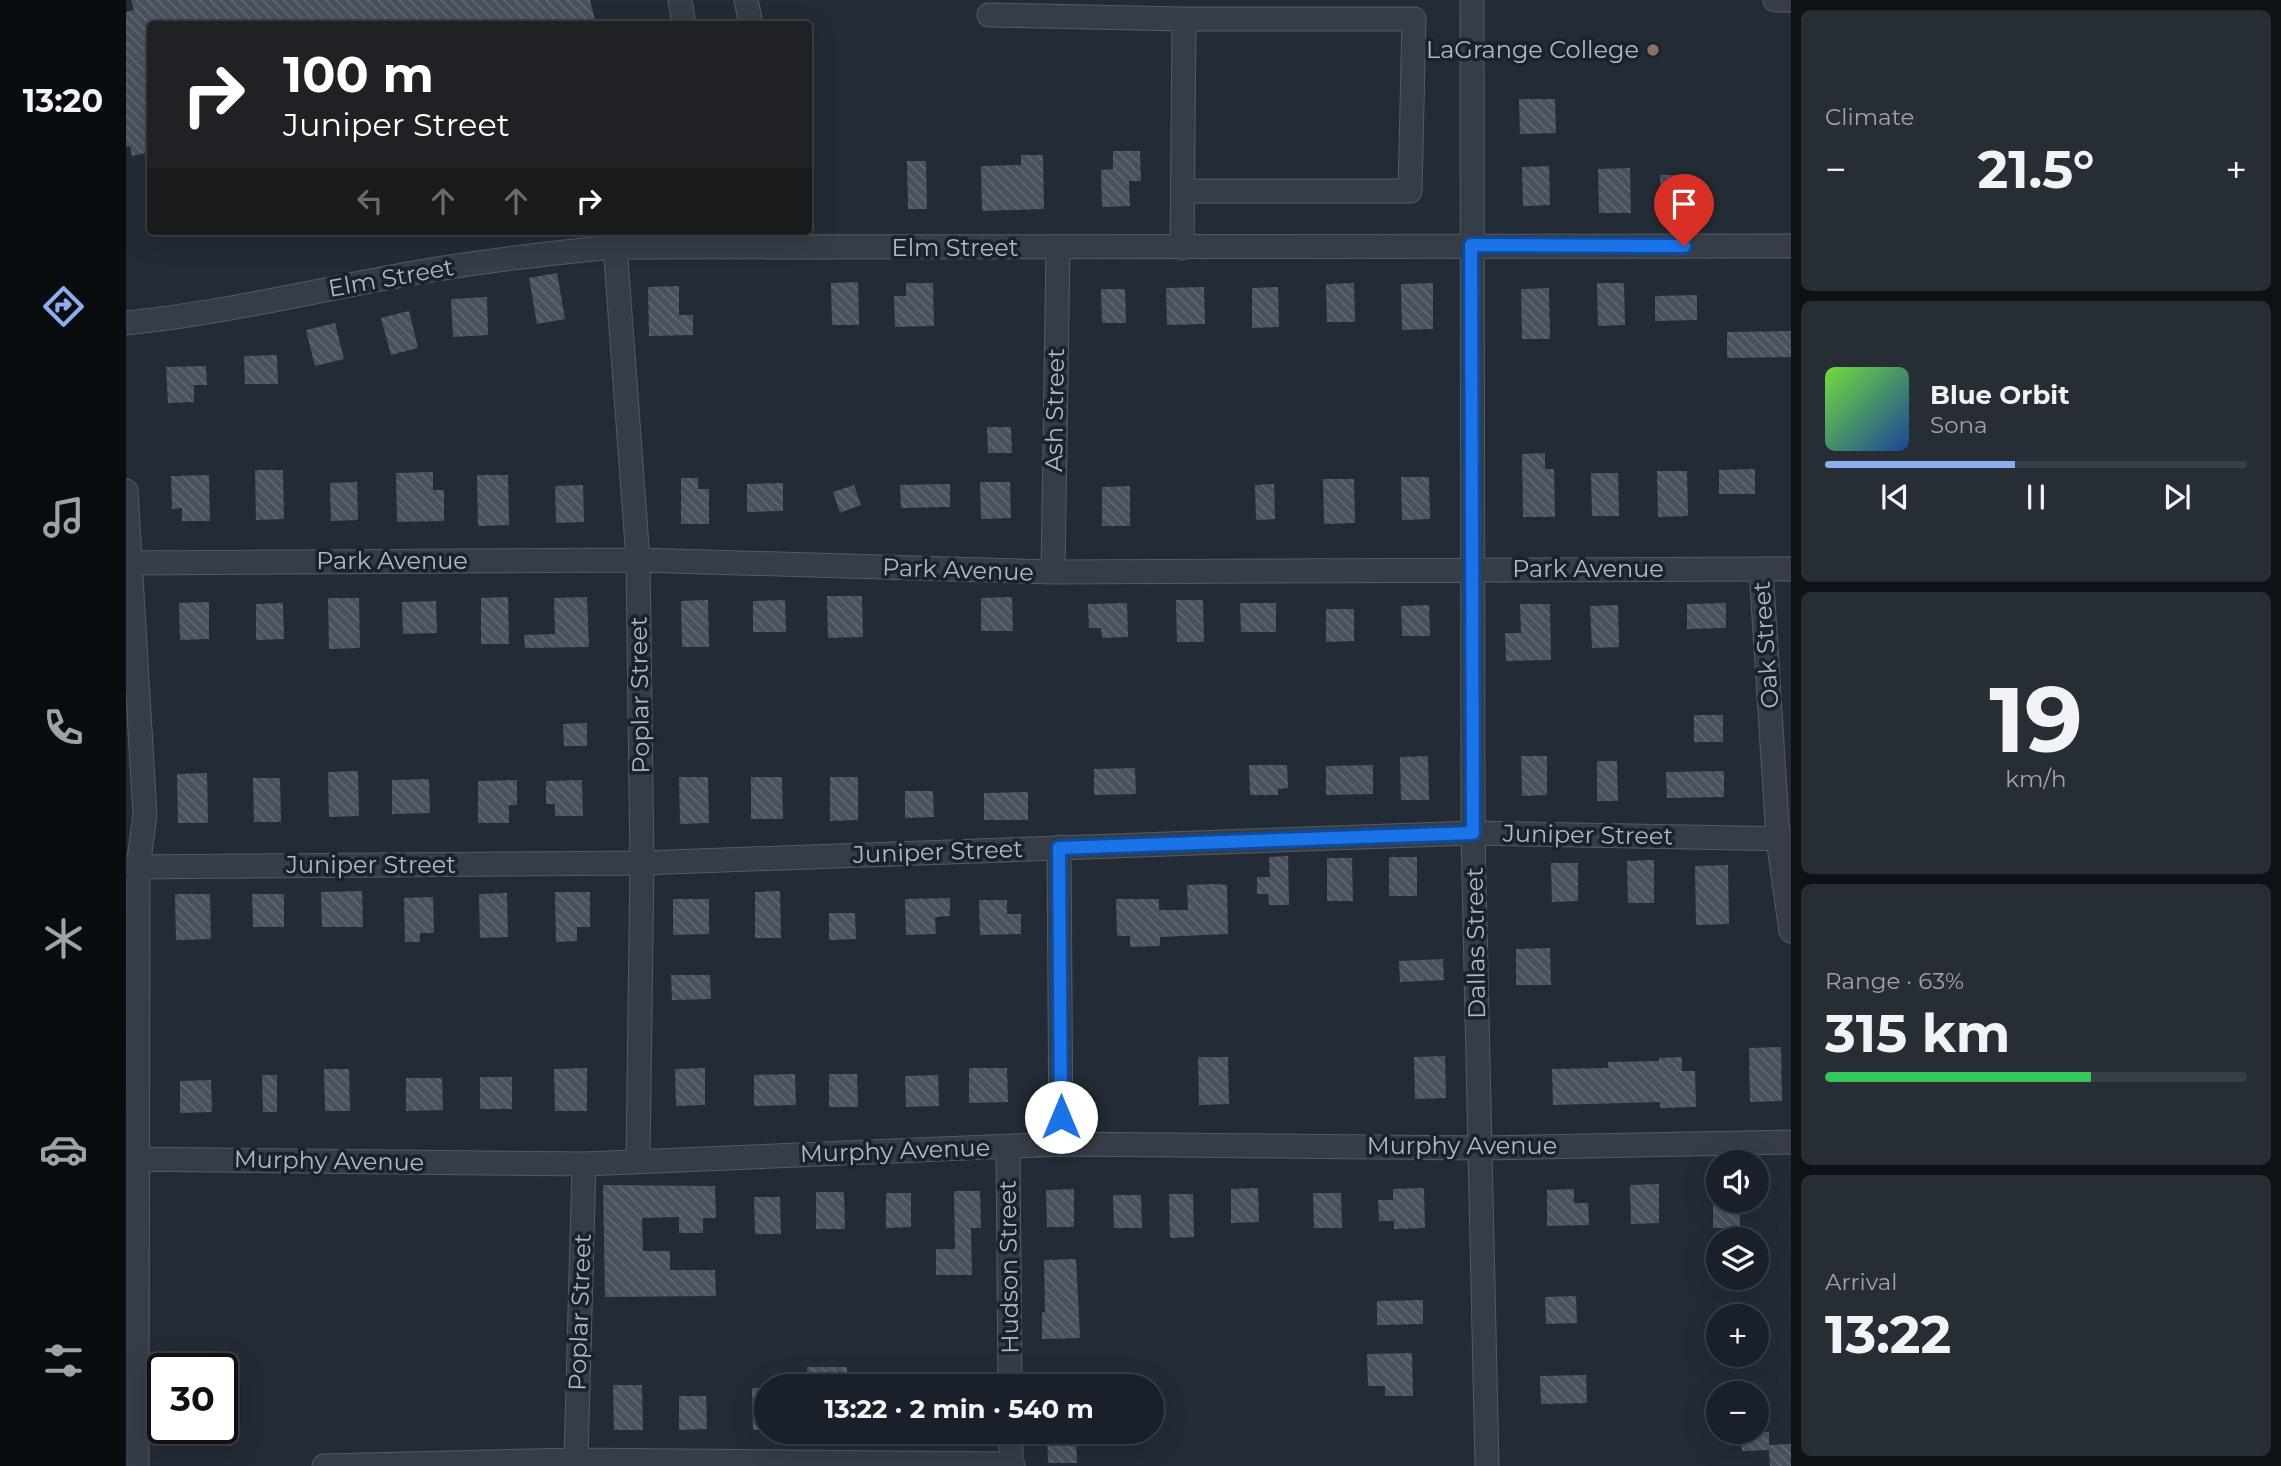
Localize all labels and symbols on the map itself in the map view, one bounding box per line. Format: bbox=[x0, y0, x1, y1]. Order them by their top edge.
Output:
place label: LaGrange College bbox=[1426, 35, 1639, 64]
marker: LaGrange College bbox=[1645, 42, 1661, 58]
pin bbox=[1654, 174, 1714, 246]
street label: Elm Street bbox=[892, 233, 1019, 262]
street label: Elm Street bbox=[326, 252, 456, 303]
street label: Ash Street bbox=[1039, 348, 1070, 472]
street label: Park Avenue bbox=[316, 546, 468, 575]
street label: Park Avenue bbox=[882, 552, 1034, 587]
street label: Park Avenue bbox=[1512, 554, 1664, 583]
street label: Oak Street bbox=[1747, 580, 1784, 710]
street label: Poplar Street bbox=[624, 616, 655, 774]
street label: Juniper Street bbox=[1502, 819, 1674, 850]
street label: Juniper Street bbox=[851, 834, 1024, 869]
street label: Juniper Street bbox=[285, 850, 456, 879]
street label: Dallas Street bbox=[1460, 867, 1491, 1019]
position arrow bbox=[1024, 1080, 1098, 1154]
street label: Murphy Avenue bbox=[1367, 1131, 1557, 1160]
street label: Murphy Avenue bbox=[799, 1133, 991, 1168]
street label: Murphy Avenue bbox=[234, 1144, 424, 1177]
street label: Hudson Street bbox=[992, 1180, 1025, 1354]
street label: Poplar Street bbox=[562, 1233, 597, 1391]
speed limit sign: 30 bbox=[147, 1353, 238, 1444]

